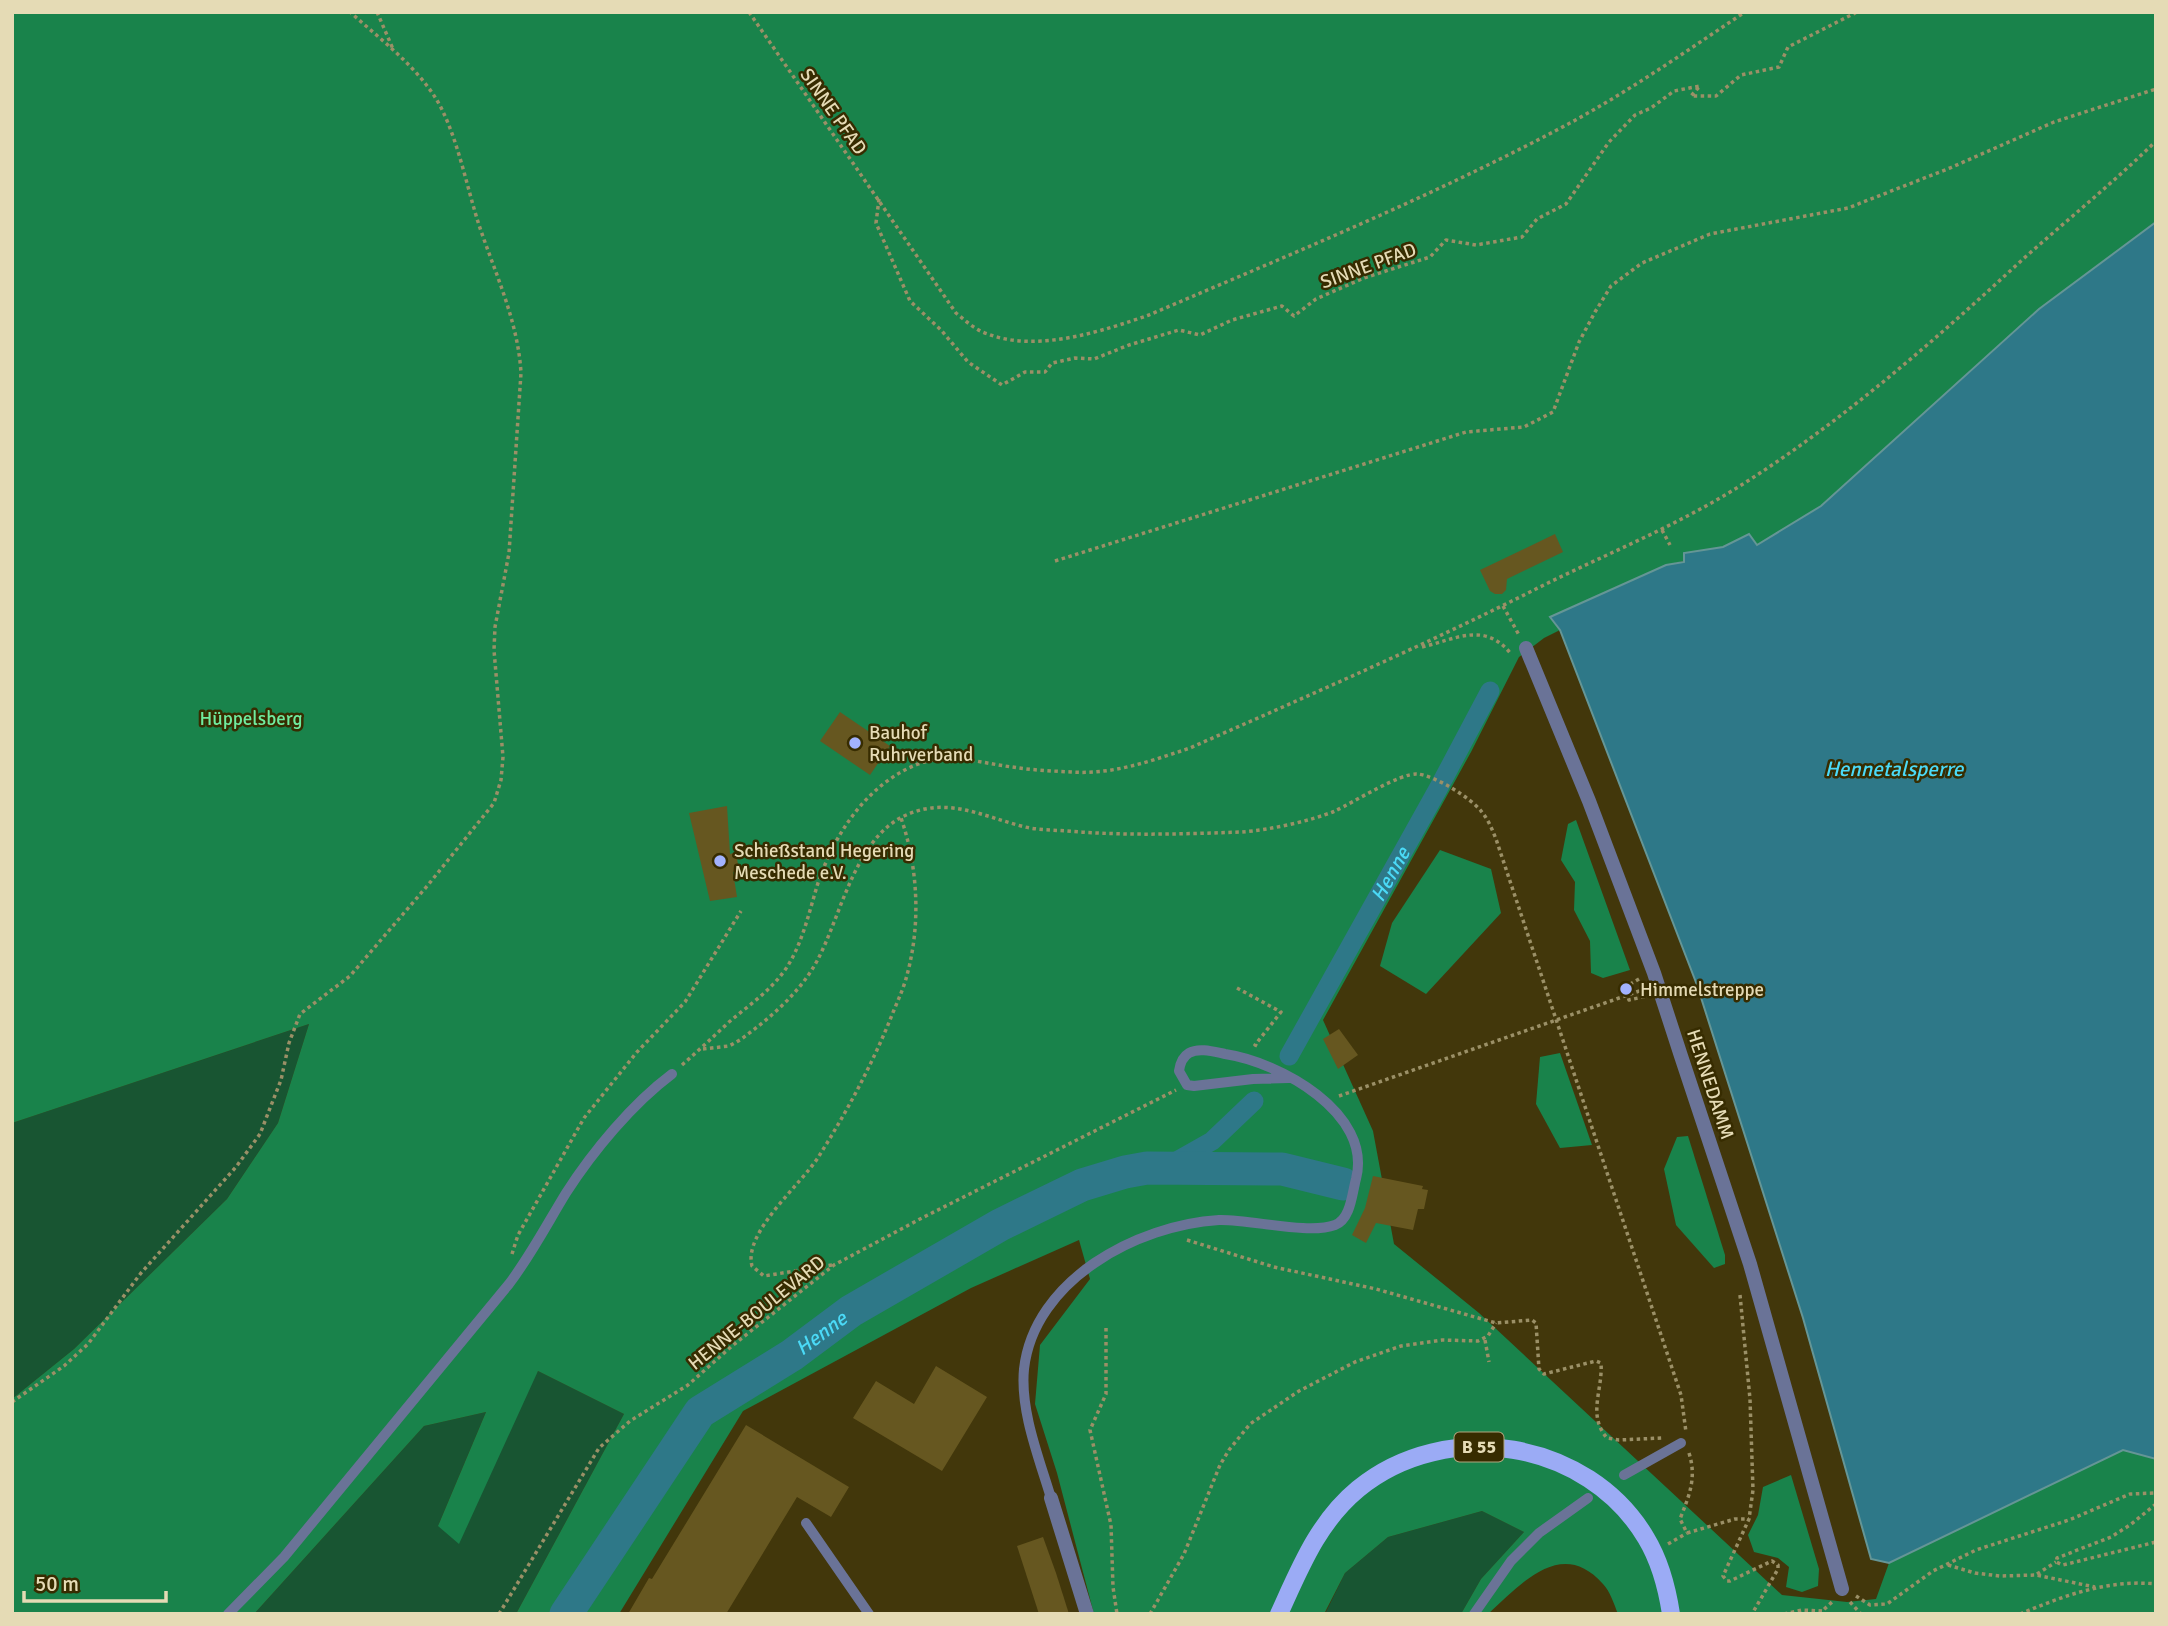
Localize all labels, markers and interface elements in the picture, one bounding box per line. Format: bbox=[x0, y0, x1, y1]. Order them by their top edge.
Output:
street label: SINNE PFAD bbox=[795, 64, 872, 160]
street label: SINNE PFAD bbox=[1317, 238, 1420, 294]
park label: Hüppelsberg bbox=[199, 707, 303, 731]
place label: Bauhof Ruhrverband bbox=[869, 721, 973, 767]
marker: Bauhof Ruhrverband bbox=[847, 735, 863, 751]
water label: Hennetalsperre bbox=[1825, 756, 1965, 782]
place label: Schießstand Hegering Meschede e.V. bbox=[734, 839, 914, 885]
water label: Henne bbox=[1365, 841, 1417, 906]
marker: Schießstand Hegering Meschede e.V. bbox=[712, 853, 728, 869]
place label: Himmelstreppe bbox=[1640, 978, 1764, 1002]
marker: Himmelstreppe bbox=[1618, 981, 1634, 997]
street label: HENNEDAMM bbox=[1681, 1026, 1739, 1142]
street label: HENNE-BOULEVARD bbox=[683, 1250, 830, 1375]
water label: Henne bbox=[790, 1305, 853, 1361]
road number: B 55 bbox=[1454, 1432, 1504, 1462]
scale bar bbox=[24, 1560, 166, 1604]
text: 50 m bbox=[35, 1571, 79, 1597]

